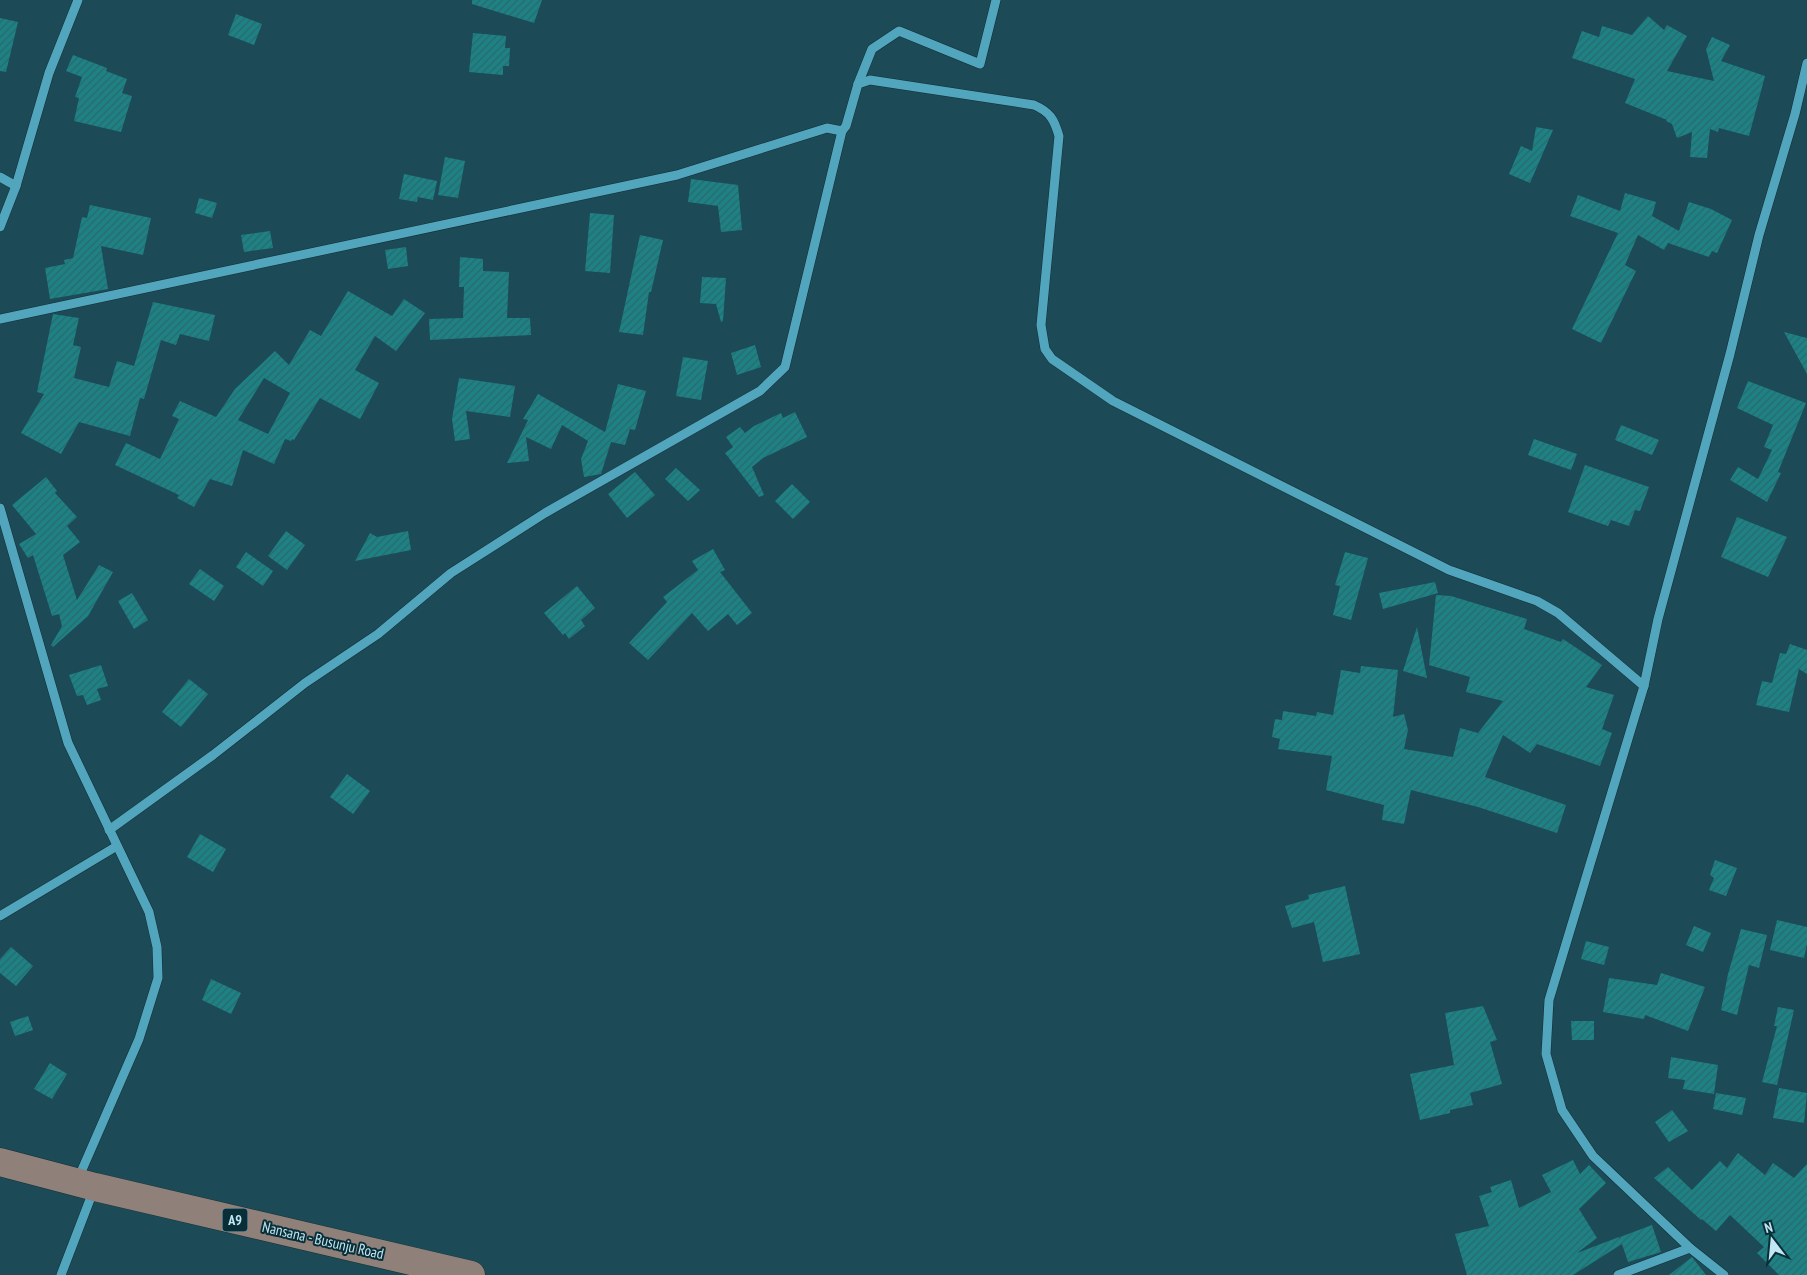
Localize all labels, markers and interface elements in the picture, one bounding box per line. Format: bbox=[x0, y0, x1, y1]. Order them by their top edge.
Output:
road number: A9 bbox=[222, 1208, 248, 1232]
north arrow bbox=[1747, 1215, 1797, 1265]
street label: Nansana - Busunju Road bbox=[260, 1217, 386, 1263]
text: N bbox=[1762, 1218, 1775, 1237]

